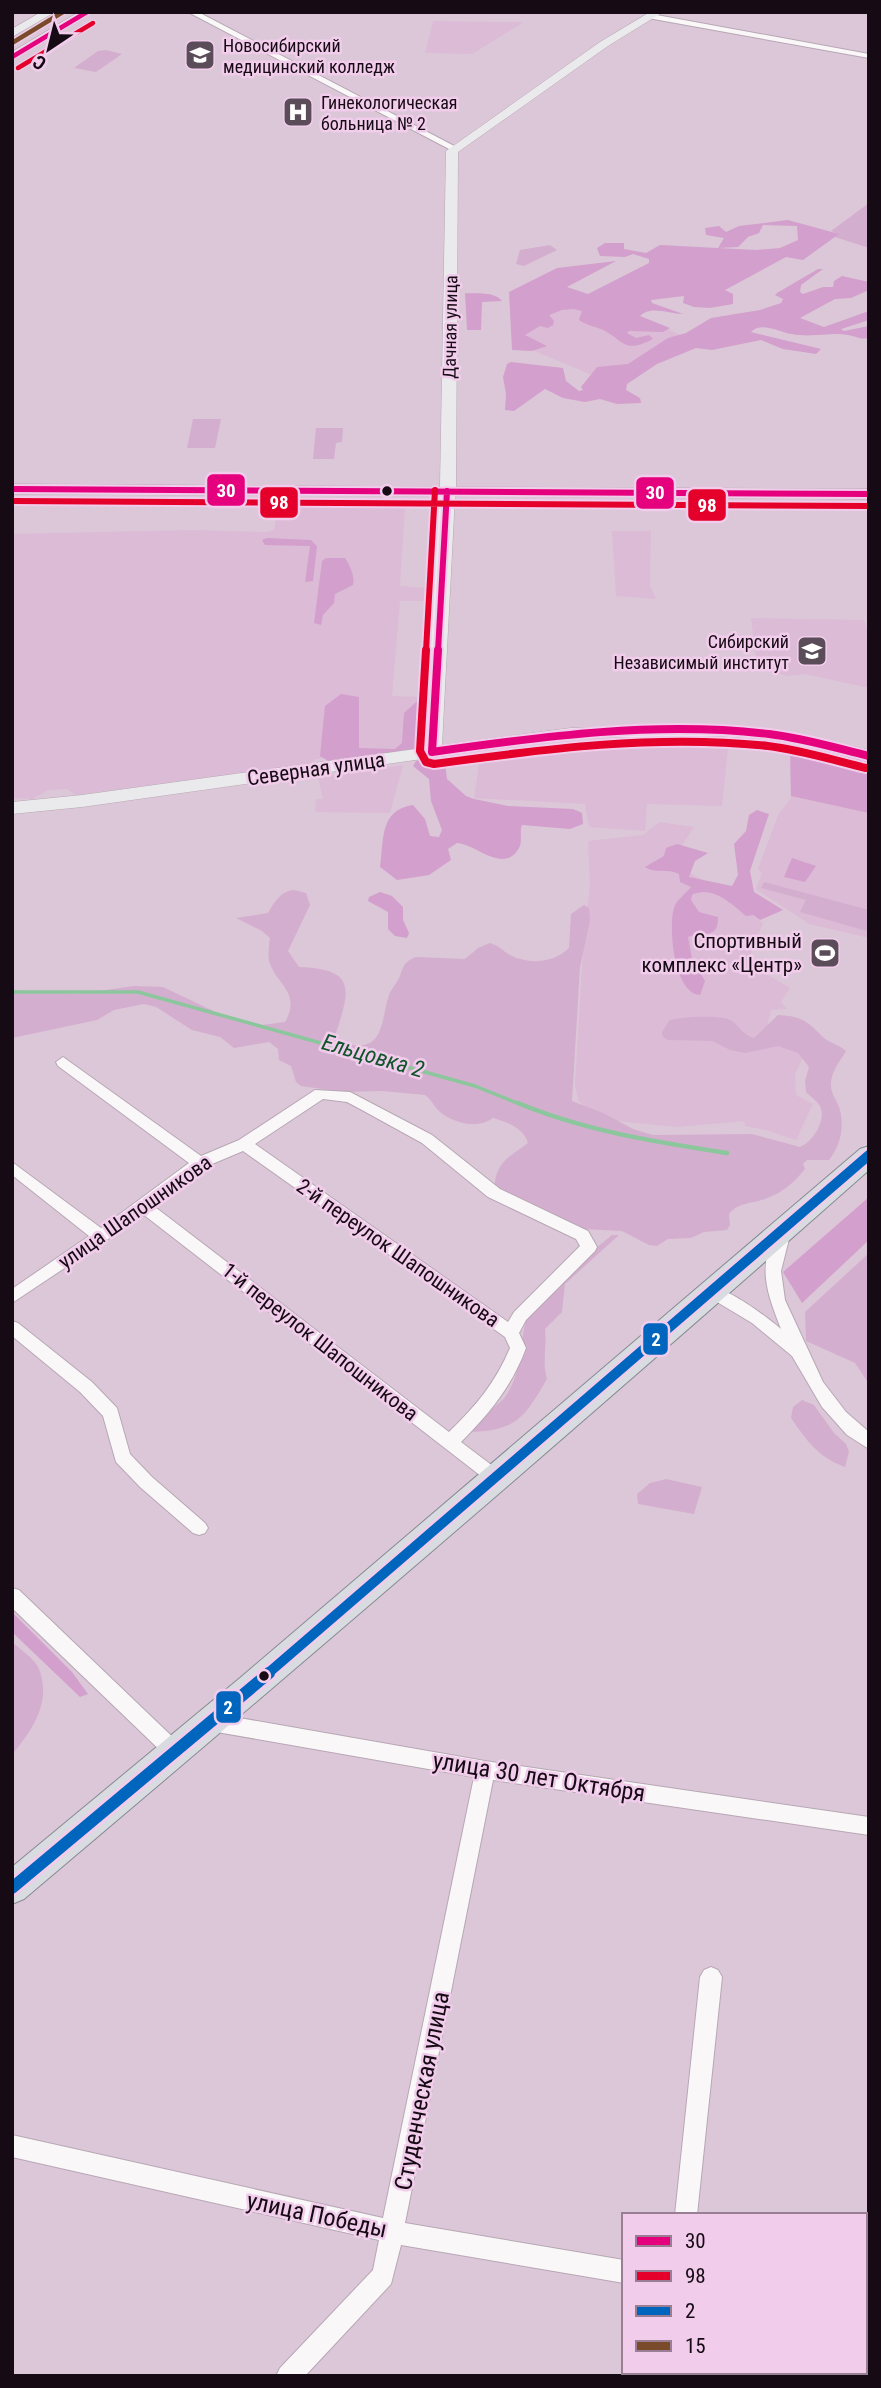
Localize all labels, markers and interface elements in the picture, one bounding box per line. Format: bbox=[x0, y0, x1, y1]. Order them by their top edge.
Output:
north arrow bbox=[14, 14, 84, 84]
place label: Новосибирский медицинский колледж bbox=[223, 35, 395, 77]
school or university icon: Новосибирский медицинский колледж bbox=[183, 38, 217, 72]
text: С bbox=[28, 50, 51, 75]
place label: Гинекологическая больница № 2 bbox=[321, 92, 458, 134]
hospital icon: Гинекологическая больница № 2 bbox=[281, 95, 315, 129]
street label: Дачная улица bbox=[439, 275, 461, 379]
line badge: 30 bbox=[206, 473, 246, 507]
line badge: 30 bbox=[635, 476, 675, 510]
text: 30 bbox=[216, 479, 236, 502]
text: 30 bbox=[645, 481, 665, 504]
unlabelled marker bbox=[380, 484, 394, 498]
line badge: 98 bbox=[259, 486, 299, 519]
line badge: 98 bbox=[687, 488, 727, 522]
text: 98 bbox=[269, 491, 289, 514]
text: 98 bbox=[697, 494, 717, 517]
place label: Сибирский Независимый институт bbox=[613, 631, 789, 673]
school or university icon: Сибирский Независимый институт bbox=[795, 634, 829, 668]
street label: Северная улица bbox=[245, 747, 387, 791]
place label: Спортивный комплекс «Центр» bbox=[642, 929, 802, 977]
sports icon: Спортивный комплекс «Центр» bbox=[808, 936, 842, 970]
water label: Ельцовка 2 bbox=[319, 1029, 427, 1083]
street label: улица Шапошникова bbox=[54, 1150, 216, 1274]
street label: 2-й переулок Шапошникова bbox=[292, 1174, 504, 1332]
street label: 1-й переулок Шапошникова bbox=[217, 1258, 423, 1426]
line badge: 2 bbox=[642, 1322, 669, 1356]
text: 2 bbox=[651, 1328, 661, 1351]
unlabelled marker bbox=[257, 1669, 271, 1683]
line badge: 2 bbox=[215, 1690, 242, 1724]
text: 2 bbox=[223, 1696, 233, 1719]
street label: улица 30 лет Октября bbox=[431, 1746, 647, 1808]
street label: Студенческая улица bbox=[389, 1989, 455, 2193]
street label: улица Победы bbox=[244, 2186, 390, 2244]
legend bbox=[622, 2213, 867, 2374]
text: 30 bbox=[685, 2229, 706, 2253]
text: 98 bbox=[685, 2264, 706, 2288]
text: 2 bbox=[685, 2299, 695, 2323]
text: 15 bbox=[685, 2334, 706, 2358]

